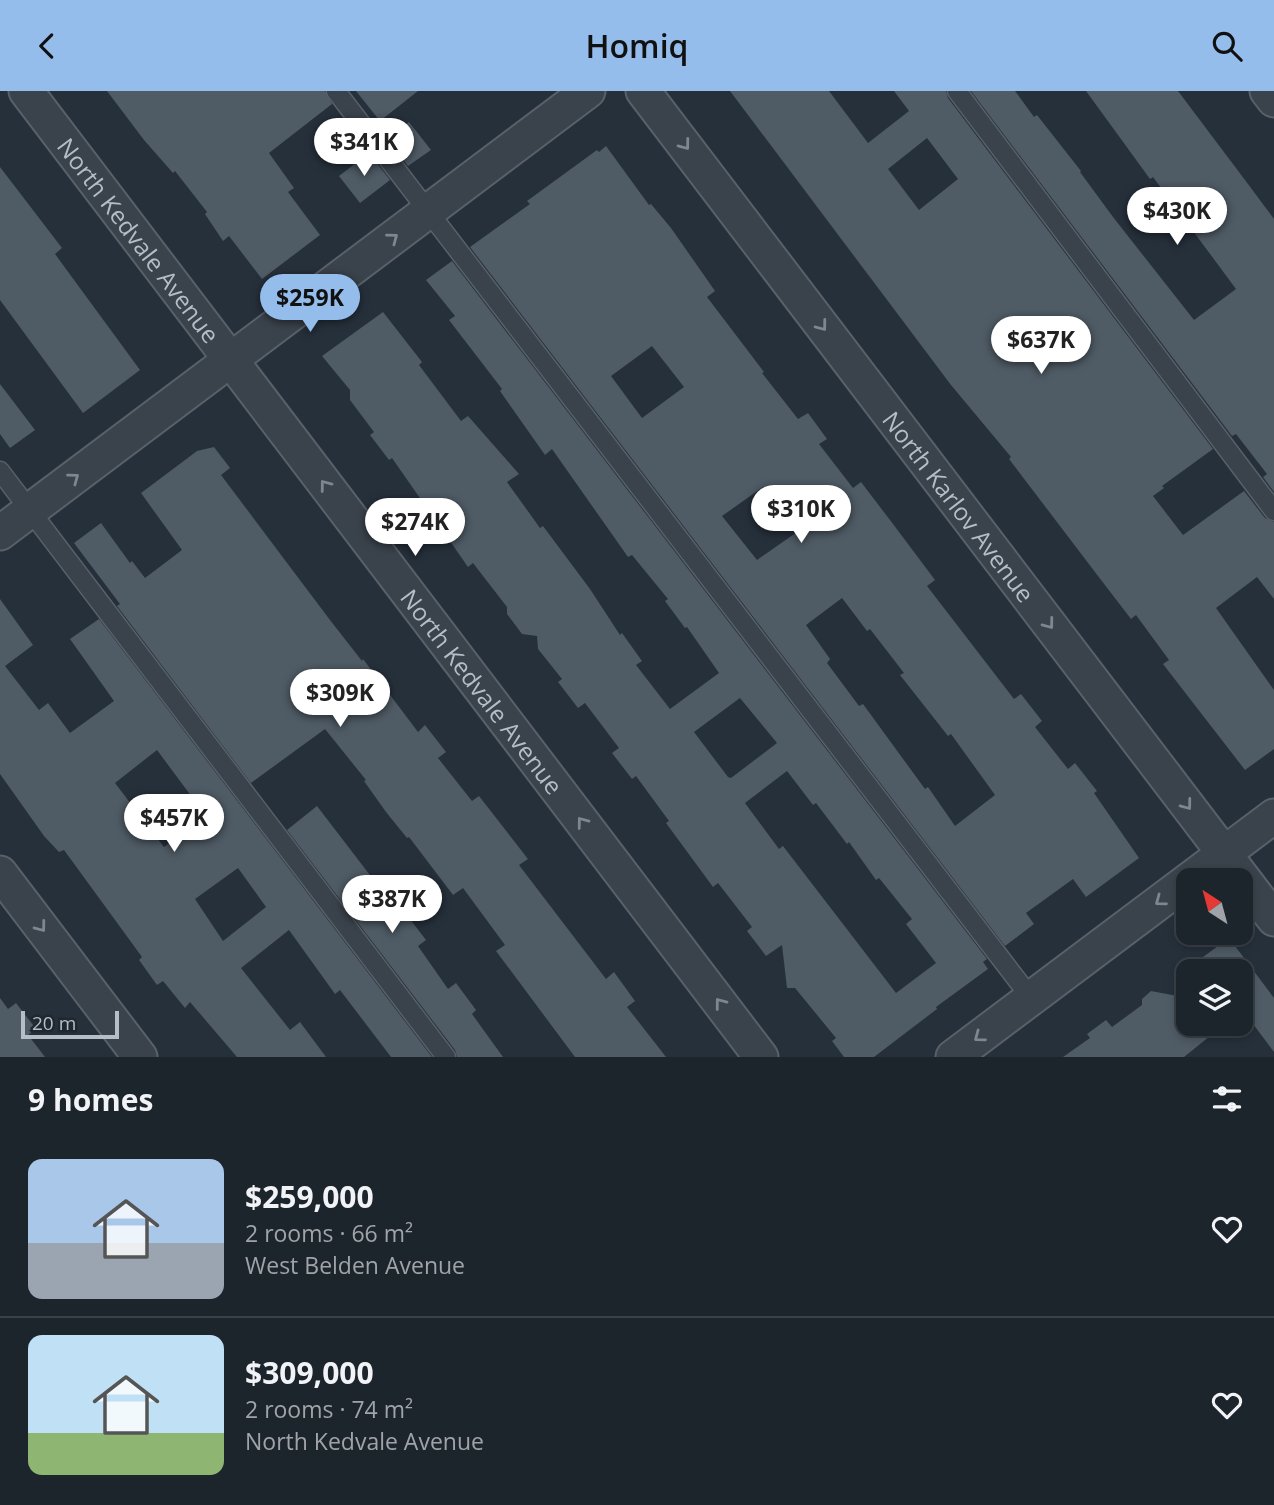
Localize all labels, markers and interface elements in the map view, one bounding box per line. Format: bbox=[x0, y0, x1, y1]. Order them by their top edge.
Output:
text: Homiq bbox=[586, 24, 688, 67]
icon: back bbox=[28, 27, 66, 65]
icon: search bbox=[1208, 27, 1246, 65]
pin: $341K bbox=[315, 119, 413, 178]
text: $341K bbox=[330, 125, 398, 157]
street label: North Kedvale Avenue bbox=[51, 131, 228, 349]
one-way arrow bbox=[676, 138, 689, 150]
pin: $430K bbox=[1128, 187, 1226, 247]
text: $430K bbox=[1143, 194, 1211, 226]
one-way arrow bbox=[385, 233, 398, 246]
pin: $259K bbox=[261, 275, 359, 334]
text: $259K bbox=[276, 281, 344, 313]
pin: $637K bbox=[992, 317, 1090, 376]
one-way arrow bbox=[814, 319, 827, 331]
text: $637K bbox=[1007, 323, 1075, 355]
street label: North Karlov Avenue bbox=[876, 404, 1043, 608]
one-way arrow bbox=[66, 473, 79, 486]
one-way arrow bbox=[321, 480, 334, 493]
pin: $310K bbox=[752, 485, 850, 545]
text: $310K bbox=[767, 492, 835, 524]
pin: $274K bbox=[366, 498, 464, 558]
text: $274K bbox=[381, 505, 449, 537]
street label: North Kedvale Avenue bbox=[394, 582, 571, 800]
one-way arrow bbox=[1041, 617, 1054, 629]
pin: $309K bbox=[291, 669, 389, 729]
text: $309K bbox=[306, 676, 374, 708]
pin: $457K bbox=[125, 795, 223, 854]
one-way arrow bbox=[1179, 798, 1191, 810]
text: $457K bbox=[140, 801, 208, 833]
one-way arrow bbox=[577, 817, 590, 830]
north arrow bbox=[1176, 868, 1253, 945]
map controls bbox=[1176, 868, 1253, 1036]
pin: $387K bbox=[343, 875, 441, 935]
text: $387K bbox=[358, 882, 426, 914]
one-way arrow bbox=[1156, 892, 1168, 905]
one-way arrow bbox=[33, 919, 46, 932]
button: layers bbox=[1176, 959, 1253, 1036]
one-way arrow bbox=[715, 998, 728, 1010]
scale bar bbox=[21, 1008, 119, 1040]
text: 20 m bbox=[32, 1010, 76, 1036]
one-way arrow bbox=[974, 1029, 987, 1042]
text: 9 homes bbox=[28, 1079, 153, 1120]
icon: filters bbox=[1208, 1080, 1246, 1118]
text: $259,000 bbox=[245, 1176, 374, 1217]
icon: home bbox=[84, 1187, 168, 1271]
icon: heart bbox=[1208, 1210, 1246, 1248]
text: 2 rooms · 66 m² bbox=[245, 1217, 413, 1249]
text: West Belden Avenue bbox=[245, 1249, 465, 1281]
text: $309,000 bbox=[245, 1352, 374, 1393]
icon: home bbox=[84, 1363, 168, 1447]
icon: heart bbox=[1208, 1386, 1246, 1424]
text: 2 rooms · 74 m² bbox=[245, 1393, 413, 1425]
text: North Kedvale Avenue bbox=[245, 1425, 484, 1457]

